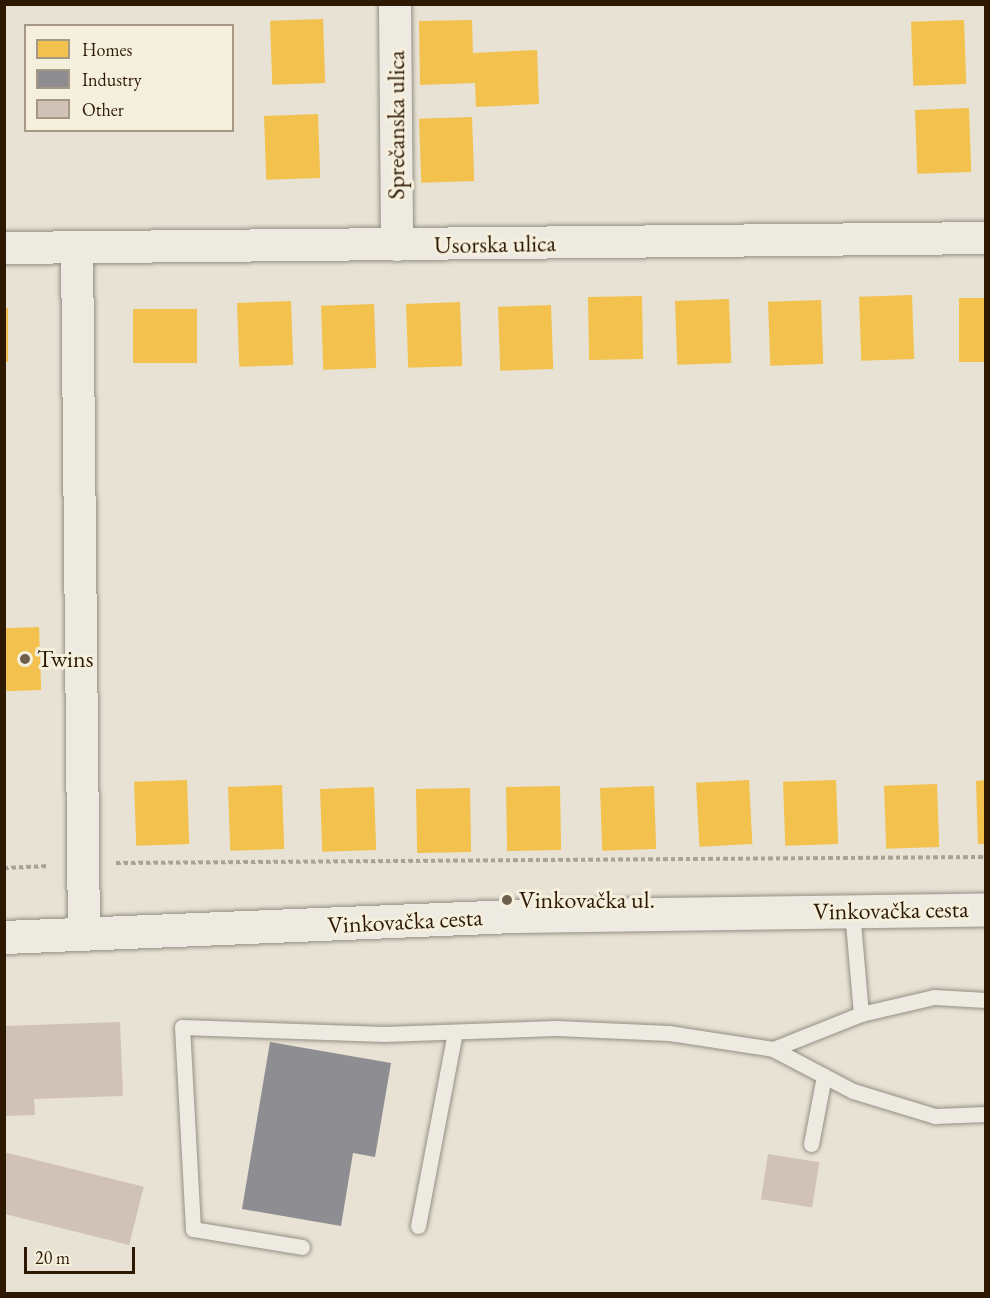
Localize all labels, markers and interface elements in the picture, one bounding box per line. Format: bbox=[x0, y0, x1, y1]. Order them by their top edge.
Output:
legend bbox=[24, 24, 234, 132]
text: Homes bbox=[82, 38, 132, 61]
street label: Sprečanska ulica bbox=[382, 50, 410, 200]
text: Industry bbox=[82, 68, 142, 91]
text: Other bbox=[82, 98, 124, 121]
street label: Usorska ulica bbox=[434, 229, 556, 259]
place label: Twins bbox=[37, 645, 93, 673]
marker: Twins bbox=[18, 652, 32, 666]
place label: Vinkovačka ul. bbox=[519, 886, 655, 914]
marker: Vinkovačka ul. bbox=[500, 893, 514, 907]
street label: Vinkovačka cesta bbox=[813, 894, 969, 926]
street label: Vinkovačka cesta bbox=[327, 903, 483, 939]
scale bar bbox=[27, 1235, 138, 1273]
text: 20 m bbox=[35, 1246, 70, 1269]

